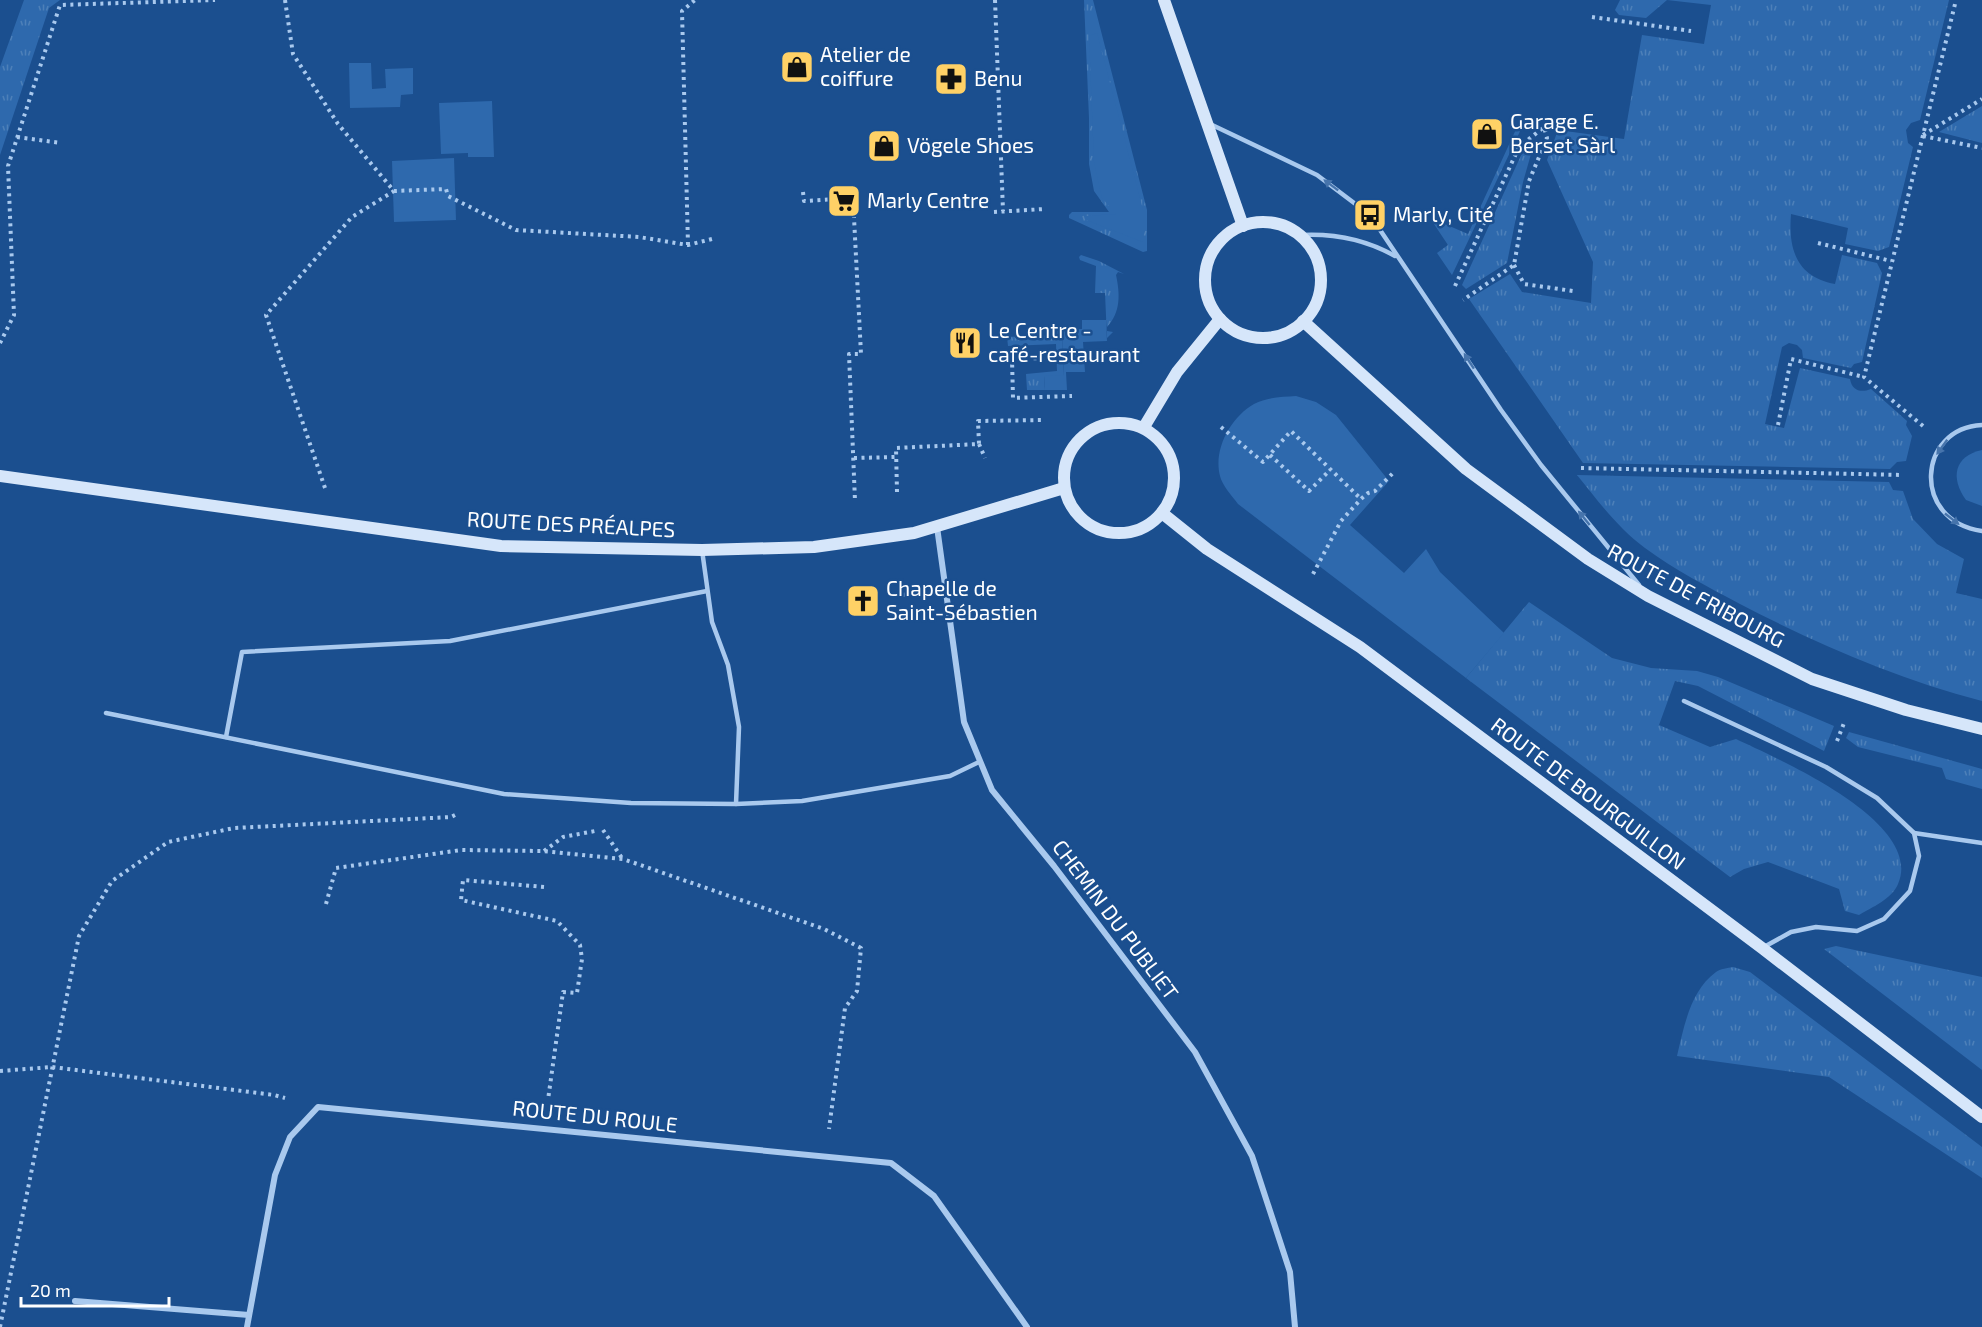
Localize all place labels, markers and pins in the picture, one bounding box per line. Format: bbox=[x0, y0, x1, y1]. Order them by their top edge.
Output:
place label: Atelier de coiffure bbox=[820, 41, 911, 90]
shop icon: Atelier de coiffure bbox=[779, 49, 815, 85]
pharmacy icon: Benu bbox=[933, 61, 969, 97]
place label: Benu bbox=[974, 65, 1022, 90]
place label: Garage E. Berset Sàrl bbox=[1510, 108, 1616, 157]
shop icon: Garage E. Berset Sàrl bbox=[1469, 116, 1505, 152]
shop icon: Vögele Shoes bbox=[866, 128, 902, 164]
place label: Vögele Shoes bbox=[907, 132, 1034, 157]
supermarket icon: Marly Centre bbox=[826, 183, 862, 219]
place label: Marly Centre bbox=[867, 187, 989, 212]
bus stop icon: Marly, Cité bbox=[1352, 197, 1388, 233]
place label: Marly, Cité bbox=[1393, 201, 1494, 226]
place label: Le Centre - café-restaurant bbox=[988, 317, 1140, 366]
restaurant icon: Le Centre - café-restaurant bbox=[947, 325, 983, 361]
place label: Chapelle de Saint-Sébastien bbox=[886, 575, 1038, 624]
church icon: Chapelle de Saint-Sébastien bbox=[845, 583, 881, 619]

